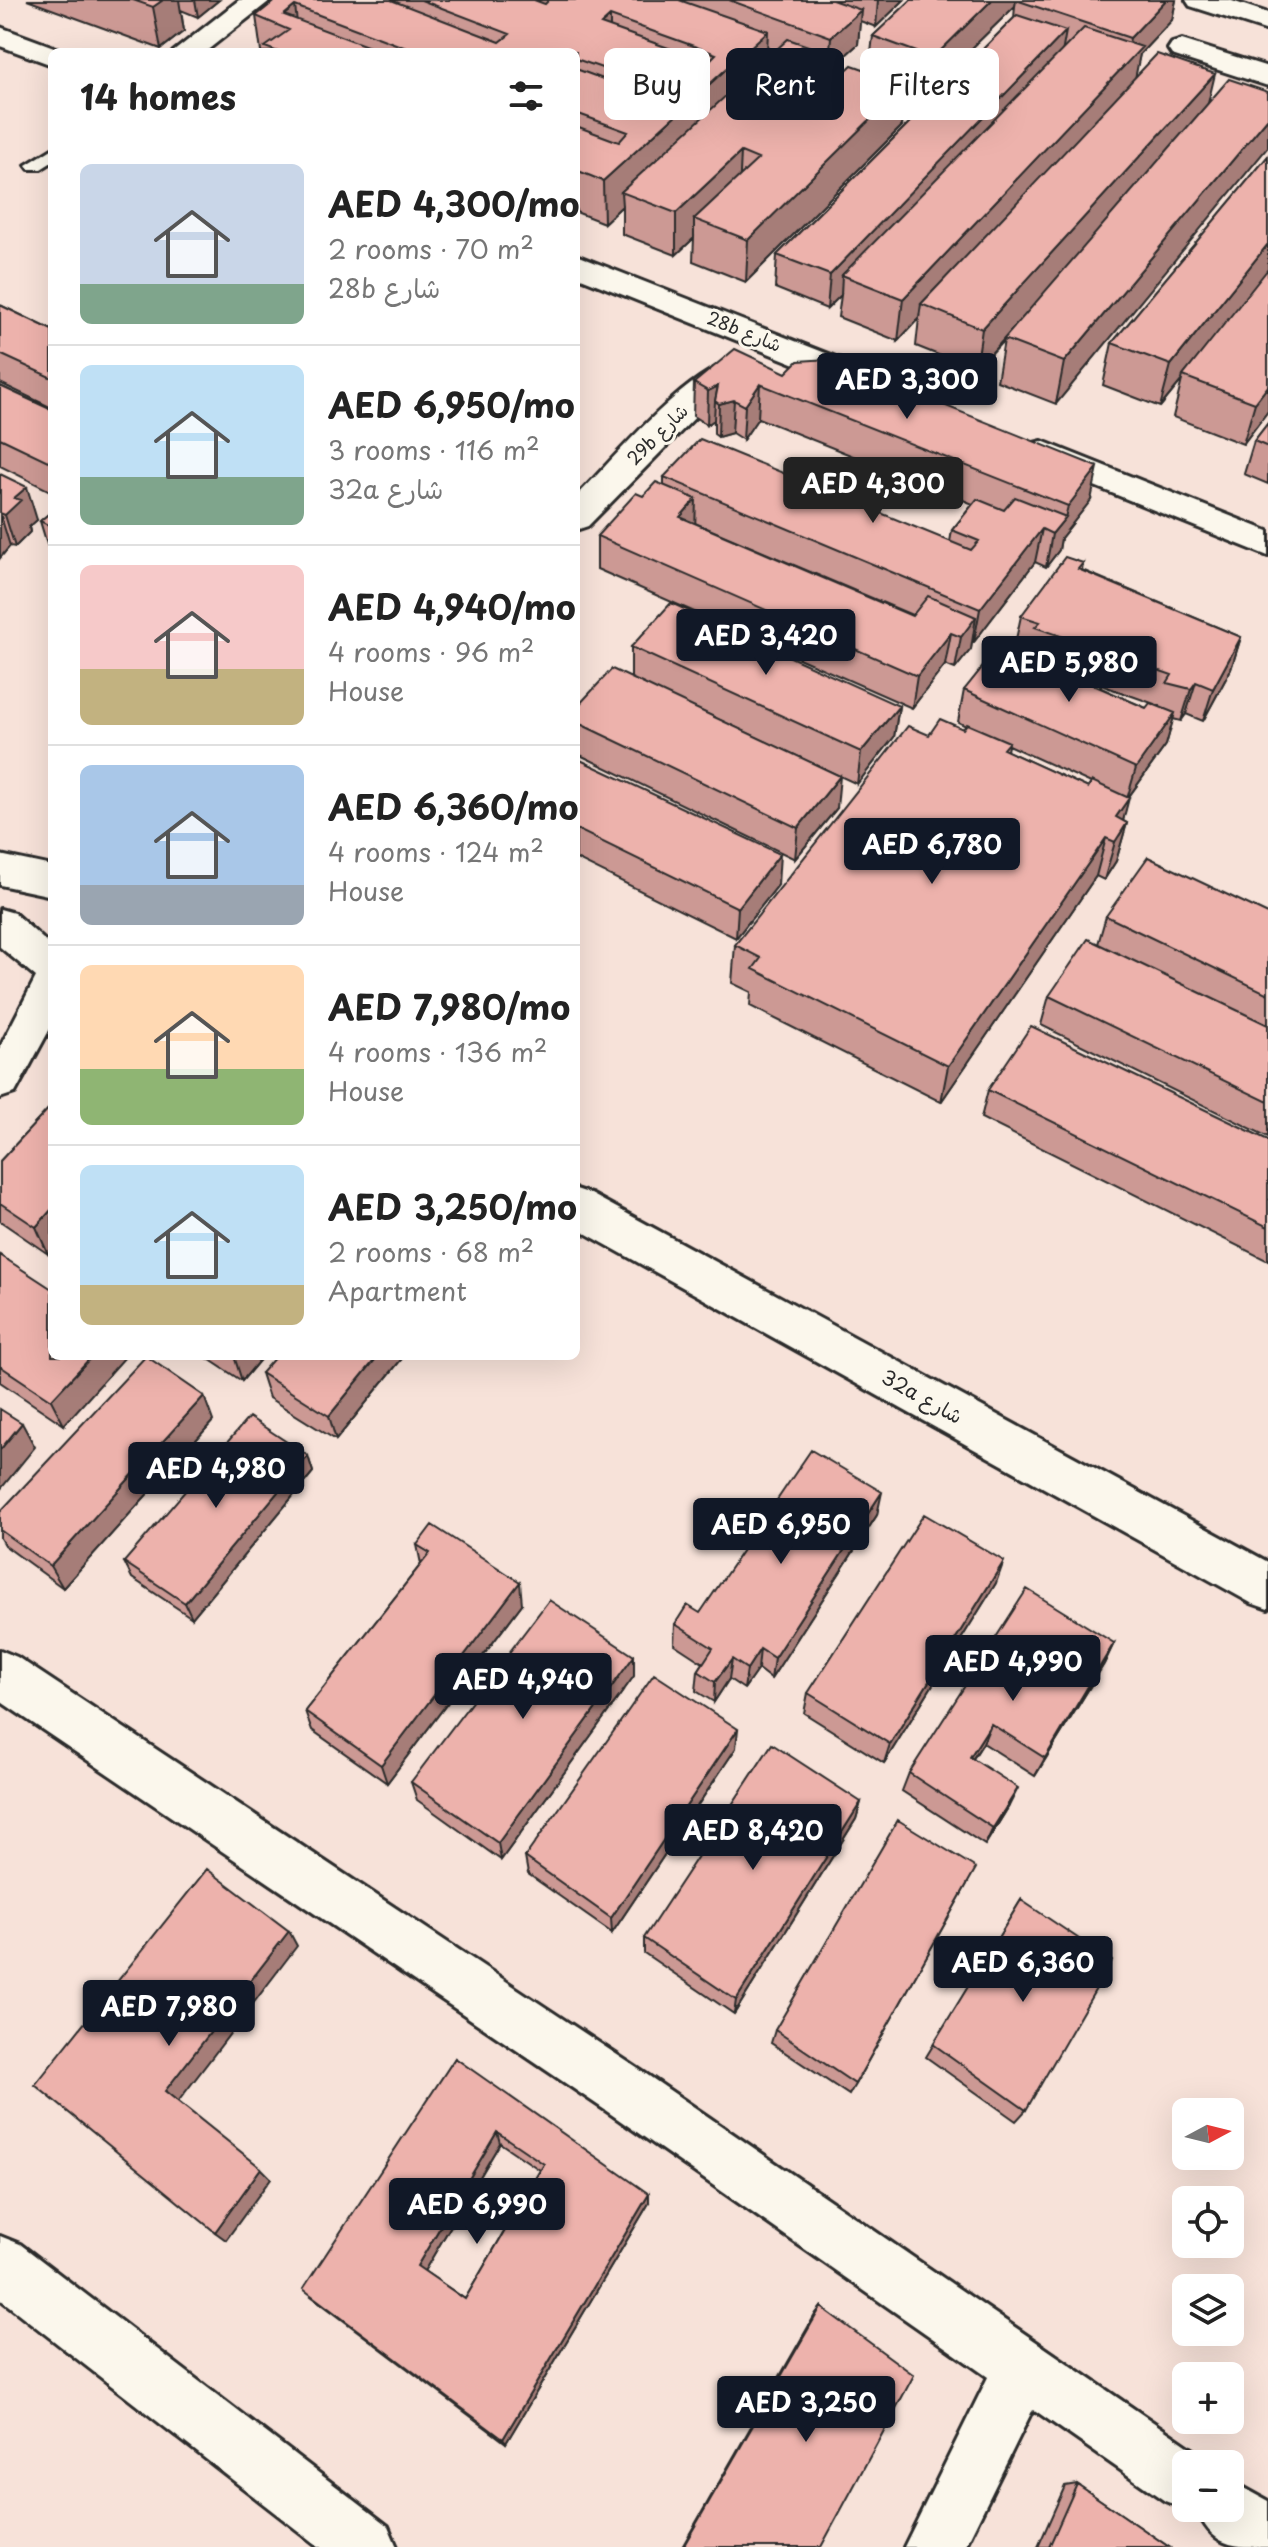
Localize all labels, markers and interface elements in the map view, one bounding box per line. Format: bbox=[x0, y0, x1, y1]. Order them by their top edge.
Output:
chip: Buy bbox=[604, 48, 710, 120]
chip: Rent bbox=[726, 48, 844, 120]
chip: Filters bbox=[860, 48, 999, 120]
text: 14 homes bbox=[80, 70, 236, 122]
icon: filters bbox=[504, 74, 548, 118]
text: AED 4,300/mo bbox=[328, 177, 579, 229]
icon: home bbox=[144, 196, 240, 292]
text: 2 rooms · 70 m² bbox=[328, 229, 534, 268]
text: 28b شارع bbox=[328, 268, 440, 307]
street label: 28b شارع bbox=[703, 304, 786, 358]
pin: AED 3,300 bbox=[815, 353, 999, 421]
text: AED 3,300 bbox=[835, 359, 979, 398]
text: AED 6,950/mo bbox=[328, 378, 575, 430]
icon: home bbox=[144, 397, 240, 493]
street label: 29b شارع bbox=[620, 397, 694, 471]
text: 3 rooms · 116 m² bbox=[328, 430, 540, 469]
pin: AED 4,300 bbox=[781, 457, 965, 525]
text: AED 4,300 bbox=[801, 463, 945, 502]
text: 32a شارع bbox=[328, 469, 443, 508]
text: AED 4,940/mo bbox=[328, 580, 576, 632]
icon: home bbox=[144, 597, 240, 693]
pin: AED 3,420 bbox=[674, 609, 858, 677]
text: AED 3,420 bbox=[694, 615, 838, 654]
text: 4 rooms · 96 m² bbox=[328, 632, 534, 671]
pin: AED 5,980 bbox=[977, 636, 1161, 704]
text: AED 5,980 bbox=[1000, 642, 1138, 681]
text: House bbox=[328, 671, 404, 710]
text: AED 6,360/mo bbox=[328, 780, 579, 832]
icon: home bbox=[144, 797, 240, 893]
pin: AED 6,780 bbox=[840, 818, 1024, 886]
text: AED 6,780 bbox=[862, 824, 1002, 863]
text: 4 rooms · 124 m² bbox=[328, 832, 544, 871]
text: House bbox=[328, 871, 404, 910]
text: AED 7,980/mo bbox=[328, 980, 570, 1032]
icon: home bbox=[144, 997, 240, 1093]
text: 4 rooms · 136 m² bbox=[328, 1032, 548, 1071]
text: House bbox=[328, 1071, 404, 1110]
text: AED 3,250/mo bbox=[328, 1180, 577, 1232]
icon: home bbox=[144, 1197, 240, 1293]
text: 2 rooms · 68 m² bbox=[328, 1232, 534, 1271]
text: Apartment bbox=[328, 1271, 467, 1310]
street label: 32a شارع bbox=[876, 1362, 969, 1431]
pin: AED 4,980 bbox=[124, 1442, 308, 1510]
text: AED 4,980 bbox=[146, 1448, 286, 1487]
pin: AED 6,950 bbox=[689, 1498, 873, 1566]
text: AED 6,950 bbox=[711, 1504, 851, 1543]
pin: AED 4,990 bbox=[921, 1635, 1105, 1703]
text: AED 4,990 bbox=[943, 1641, 1083, 1680]
pin: AED 4,940 bbox=[431, 1653, 615, 1721]
text: AED 4,940 bbox=[453, 1659, 593, 1698]
pin: AED 8,420 bbox=[661, 1804, 845, 1872]
text: AED 8,420 bbox=[683, 1810, 823, 1849]
pin: AED 6,360 bbox=[931, 1936, 1115, 2004]
text: AED 6,360 bbox=[952, 1942, 1094, 1981]
pin: AED 7,980 bbox=[77, 1980, 261, 2048]
text: AED 7,980 bbox=[101, 1986, 237, 2025]
north arrow bbox=[1172, 2098, 1244, 2170]
map controls bbox=[1172, 2098, 1244, 2522]
pin: AED 6,990 bbox=[385, 2178, 569, 2246]
text: AED 6,990 bbox=[407, 2184, 547, 2223]
button: locate bbox=[1172, 2186, 1244, 2258]
button: layers bbox=[1172, 2274, 1244, 2346]
button: + bbox=[1172, 2362, 1244, 2434]
pin: AED 3,250 bbox=[714, 2376, 898, 2444]
text: AED 3,250 bbox=[735, 2382, 877, 2421]
button: − bbox=[1172, 2450, 1244, 2522]

